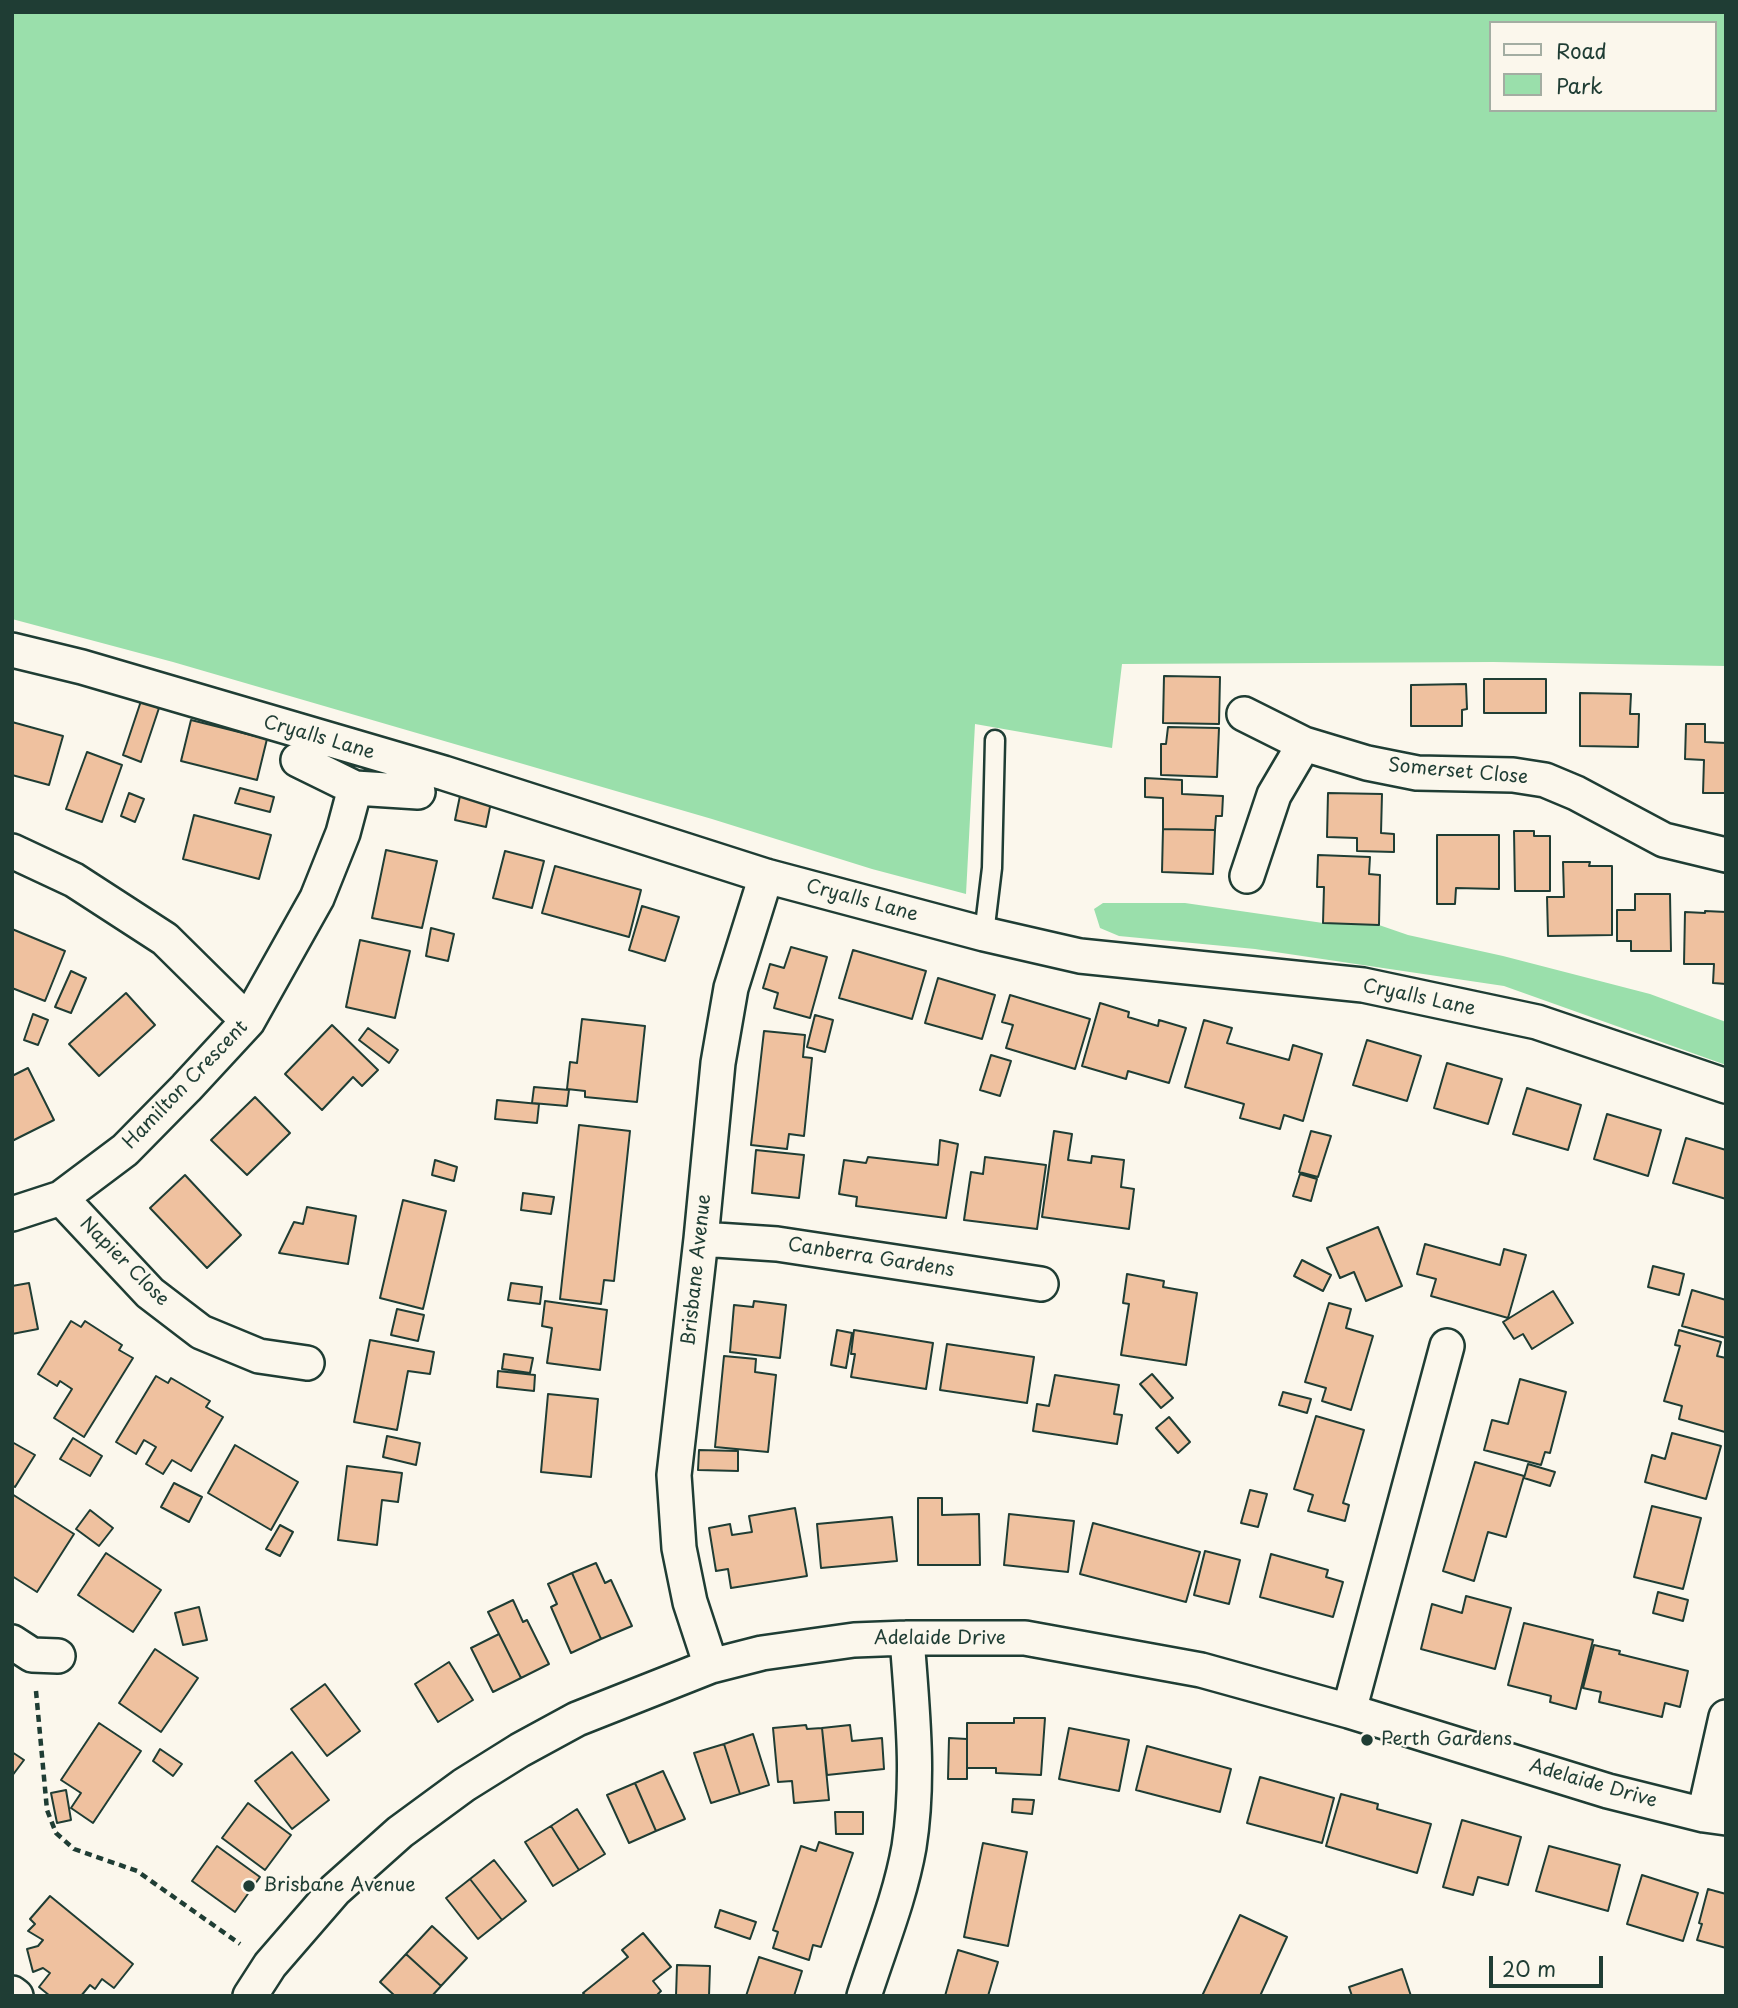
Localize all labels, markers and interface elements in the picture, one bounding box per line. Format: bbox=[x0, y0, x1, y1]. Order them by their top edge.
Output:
legend bbox=[1490, 21, 1717, 112]
text: Road bbox=[1556, 34, 1607, 66]
text: Park bbox=[1556, 69, 1603, 101]
street label: Cryalls Lane bbox=[261, 711, 377, 765]
street label: Somerset Close bbox=[1387, 755, 1529, 789]
street label: Cryalls Lane bbox=[803, 875, 921, 927]
street label: Cryalls Lane bbox=[1360, 975, 1478, 1021]
street label: Hamilton Crescent bbox=[119, 1016, 253, 1154]
street label: Brisbane Avenue bbox=[678, 1193, 716, 1347]
street label: Napier Close bbox=[75, 1213, 173, 1311]
street label: Canberra Gardens bbox=[786, 1234, 956, 1282]
street label: Adelaide Drive bbox=[874, 1628, 1006, 1650]
place label: Perth Gardens bbox=[1381, 1729, 1512, 1751]
marker: Perth Gardens bbox=[1359, 1732, 1375, 1748]
street label: Adelaide Drive bbox=[1526, 1755, 1660, 1813]
place label: Brisbane Avenue bbox=[263, 1875, 416, 1897]
marker: Brisbane Avenue bbox=[241, 1878, 257, 1894]
scale bar bbox=[1493, 1941, 1607, 1985]
text: 20 m bbox=[1502, 1952, 1556, 1984]

